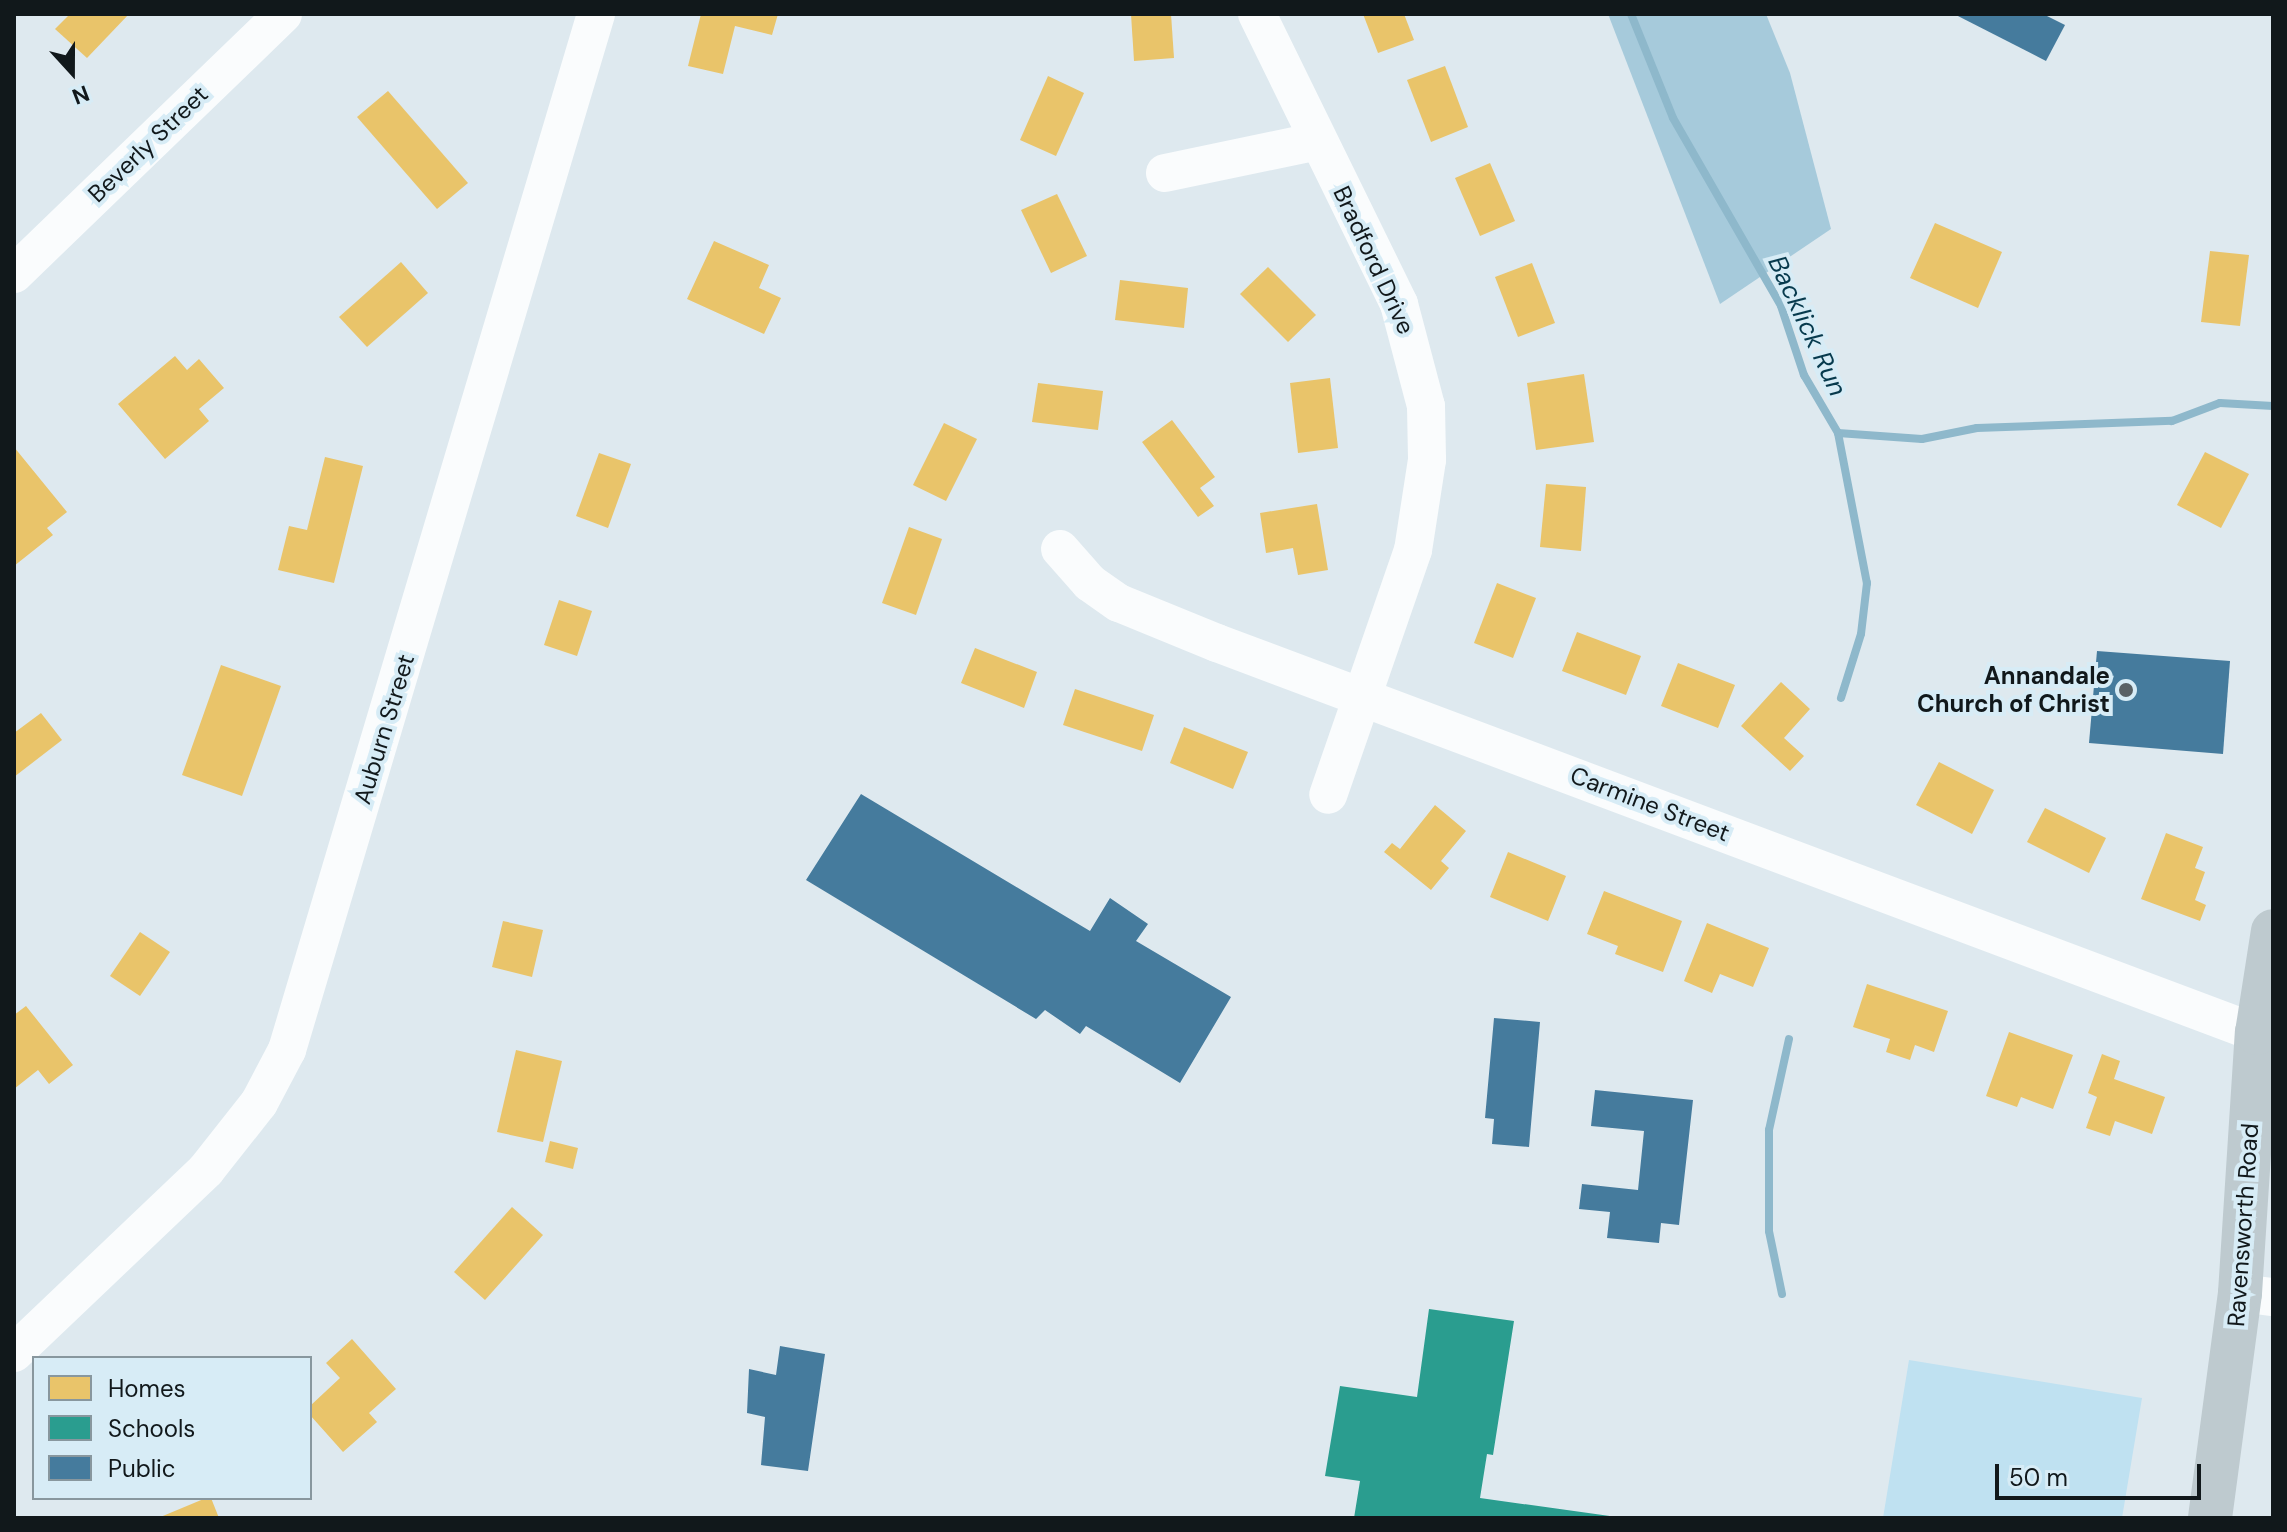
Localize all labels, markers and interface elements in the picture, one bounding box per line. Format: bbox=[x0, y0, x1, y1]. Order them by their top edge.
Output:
north arrow bbox=[32, 32, 112, 112]
text: N bbox=[68, 78, 93, 111]
street label: Beverly Street bbox=[82, 80, 214, 208]
street label: Bradford Drive bbox=[1327, 181, 1421, 339]
water label: Backlick Run bbox=[1761, 251, 1853, 401]
street label: Auburn Street bbox=[348, 651, 420, 807]
place label: Annandale Church of Christ bbox=[1917, 662, 2110, 718]
marker: Annandale Church of Christ bbox=[2117, 681, 2135, 699]
street label: Carmine Street bbox=[1566, 760, 1734, 848]
street label: Ravensworth Road bbox=[2222, 1122, 2264, 1328]
legend bbox=[32, 1356, 312, 1500]
text: Homes bbox=[108, 1373, 186, 1404]
text: Schools bbox=[108, 1413, 195, 1444]
scale bar bbox=[1999, 1448, 2205, 1498]
text: Public bbox=[108, 1453, 176, 1484]
text: 50 m bbox=[2009, 1462, 2068, 1493]

